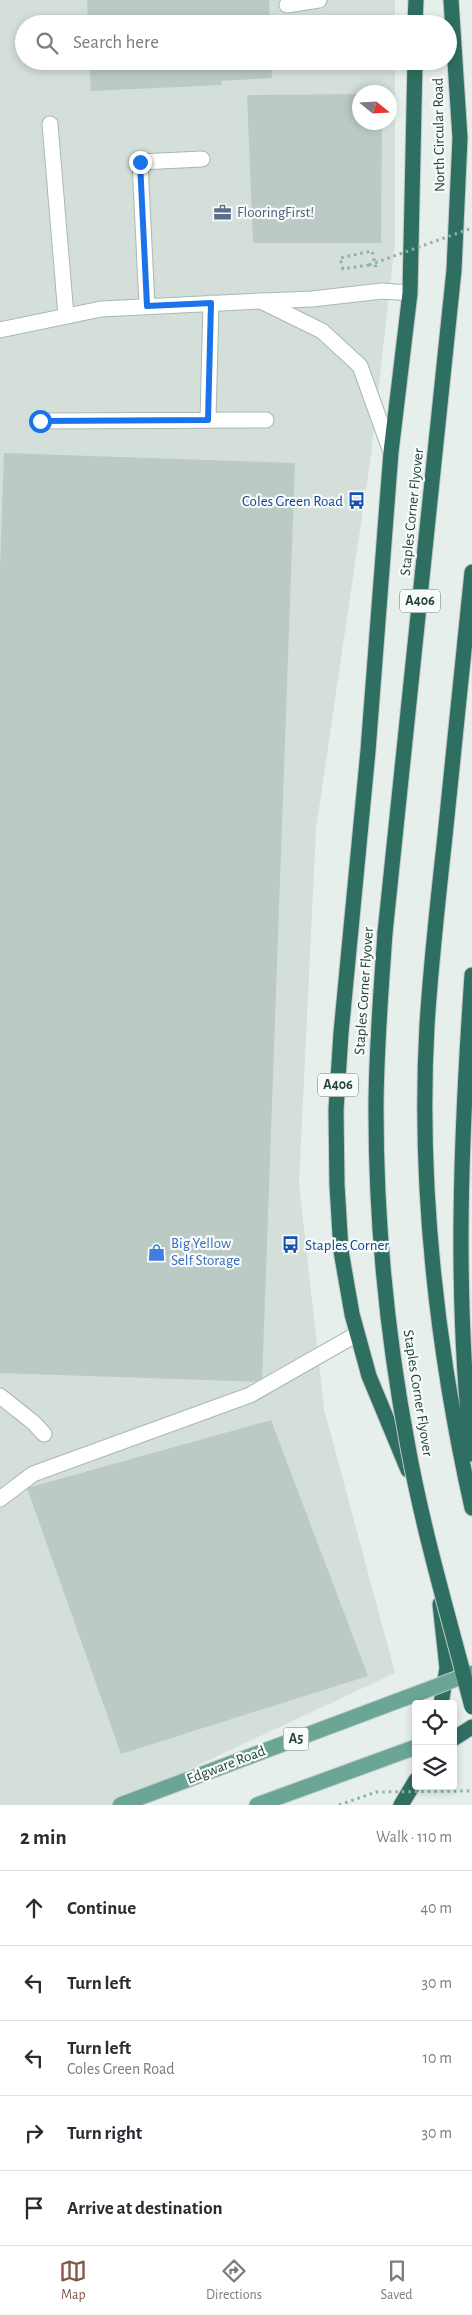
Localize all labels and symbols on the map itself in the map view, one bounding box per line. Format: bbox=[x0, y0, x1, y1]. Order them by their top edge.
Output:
street label: North Circular Road bbox=[430, 77, 447, 192]
north arrow bbox=[352, 85, 397, 130]
route end bbox=[129, 151, 152, 174]
office icon: FlooringFirst! bbox=[213, 202, 233, 222]
place label: FlooringFirst! bbox=[237, 205, 314, 220]
route start bbox=[29, 410, 52, 433]
street label: Staples Corner Flyover bbox=[398, 447, 426, 576]
bus stop icon: Coles Green Road bbox=[347, 491, 367, 511]
place label: Coles Green Road bbox=[242, 494, 343, 509]
road number: A406 bbox=[400, 590, 440, 612]
street label: Staples Corner Flyover bbox=[352, 926, 376, 1055]
road number: A406 bbox=[318, 1074, 358, 1096]
bus stop icon: Staples Corner bbox=[281, 1235, 301, 1255]
place label: Big Yellow Self Storage bbox=[171, 1236, 240, 1268]
place label: Staples Corner bbox=[305, 1238, 389, 1253]
shop icon: Big Yellow Self Storage bbox=[147, 1242, 167, 1262]
street label: Staples Corner Flyover bbox=[401, 1329, 435, 1458]
road number: A5 bbox=[284, 1728, 308, 1750]
street label: Edgware Road bbox=[185, 1743, 267, 1787]

